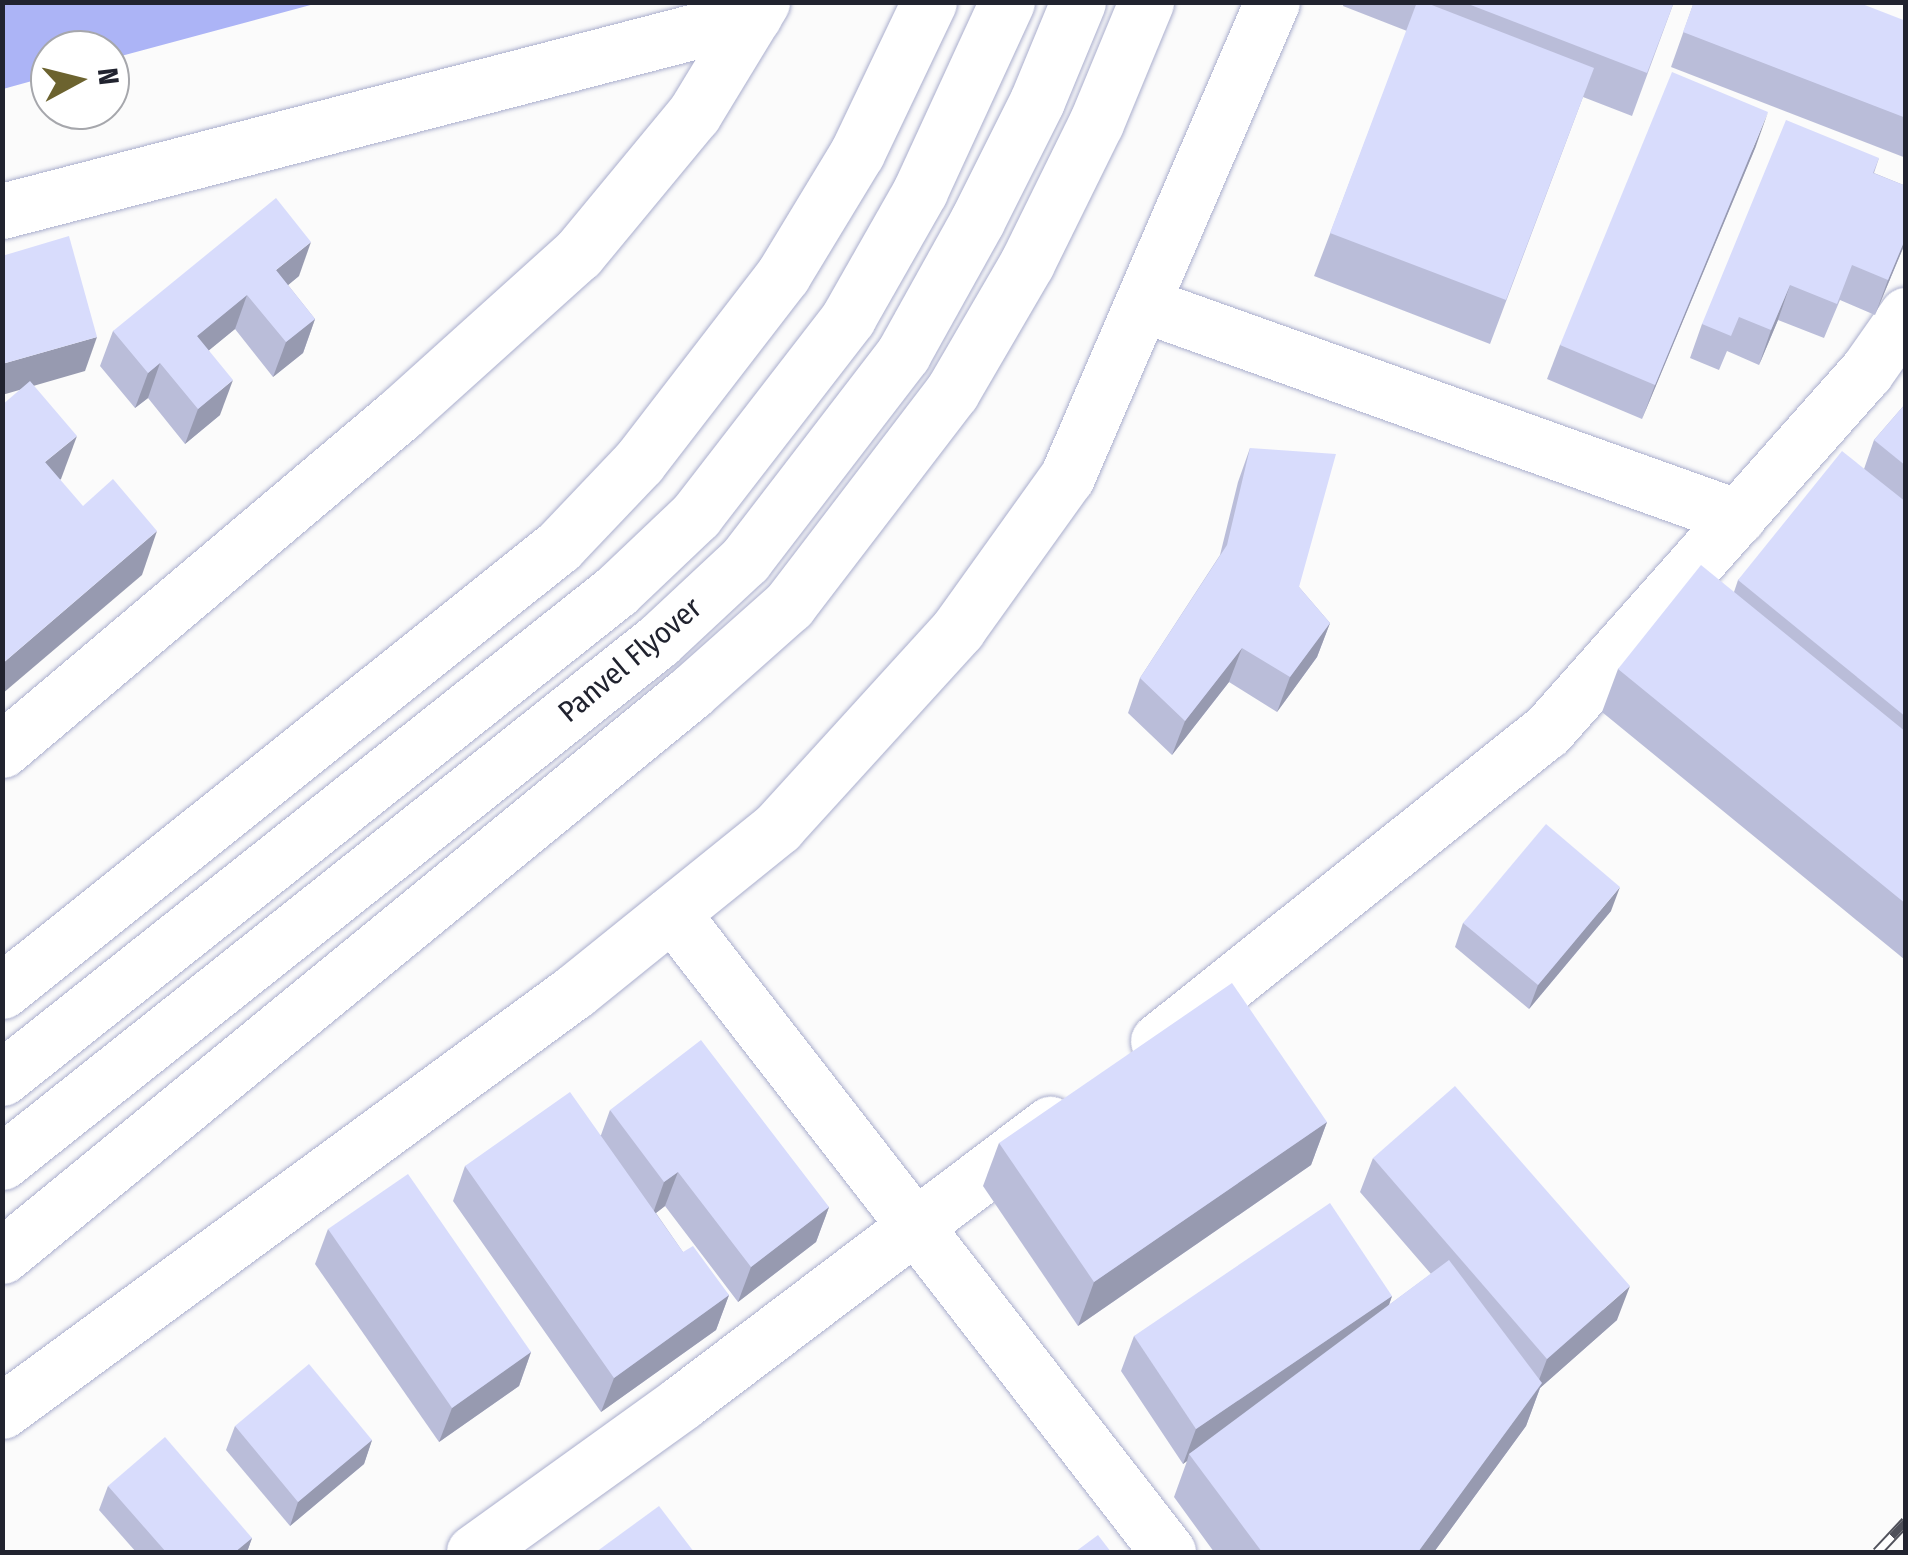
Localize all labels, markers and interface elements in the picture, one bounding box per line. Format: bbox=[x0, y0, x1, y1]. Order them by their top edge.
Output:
north arrow bbox=[30, 30, 130, 130]
text: N bbox=[91, 66, 126, 87]
street label: Panvel Flyover bbox=[551, 590, 709, 730]

